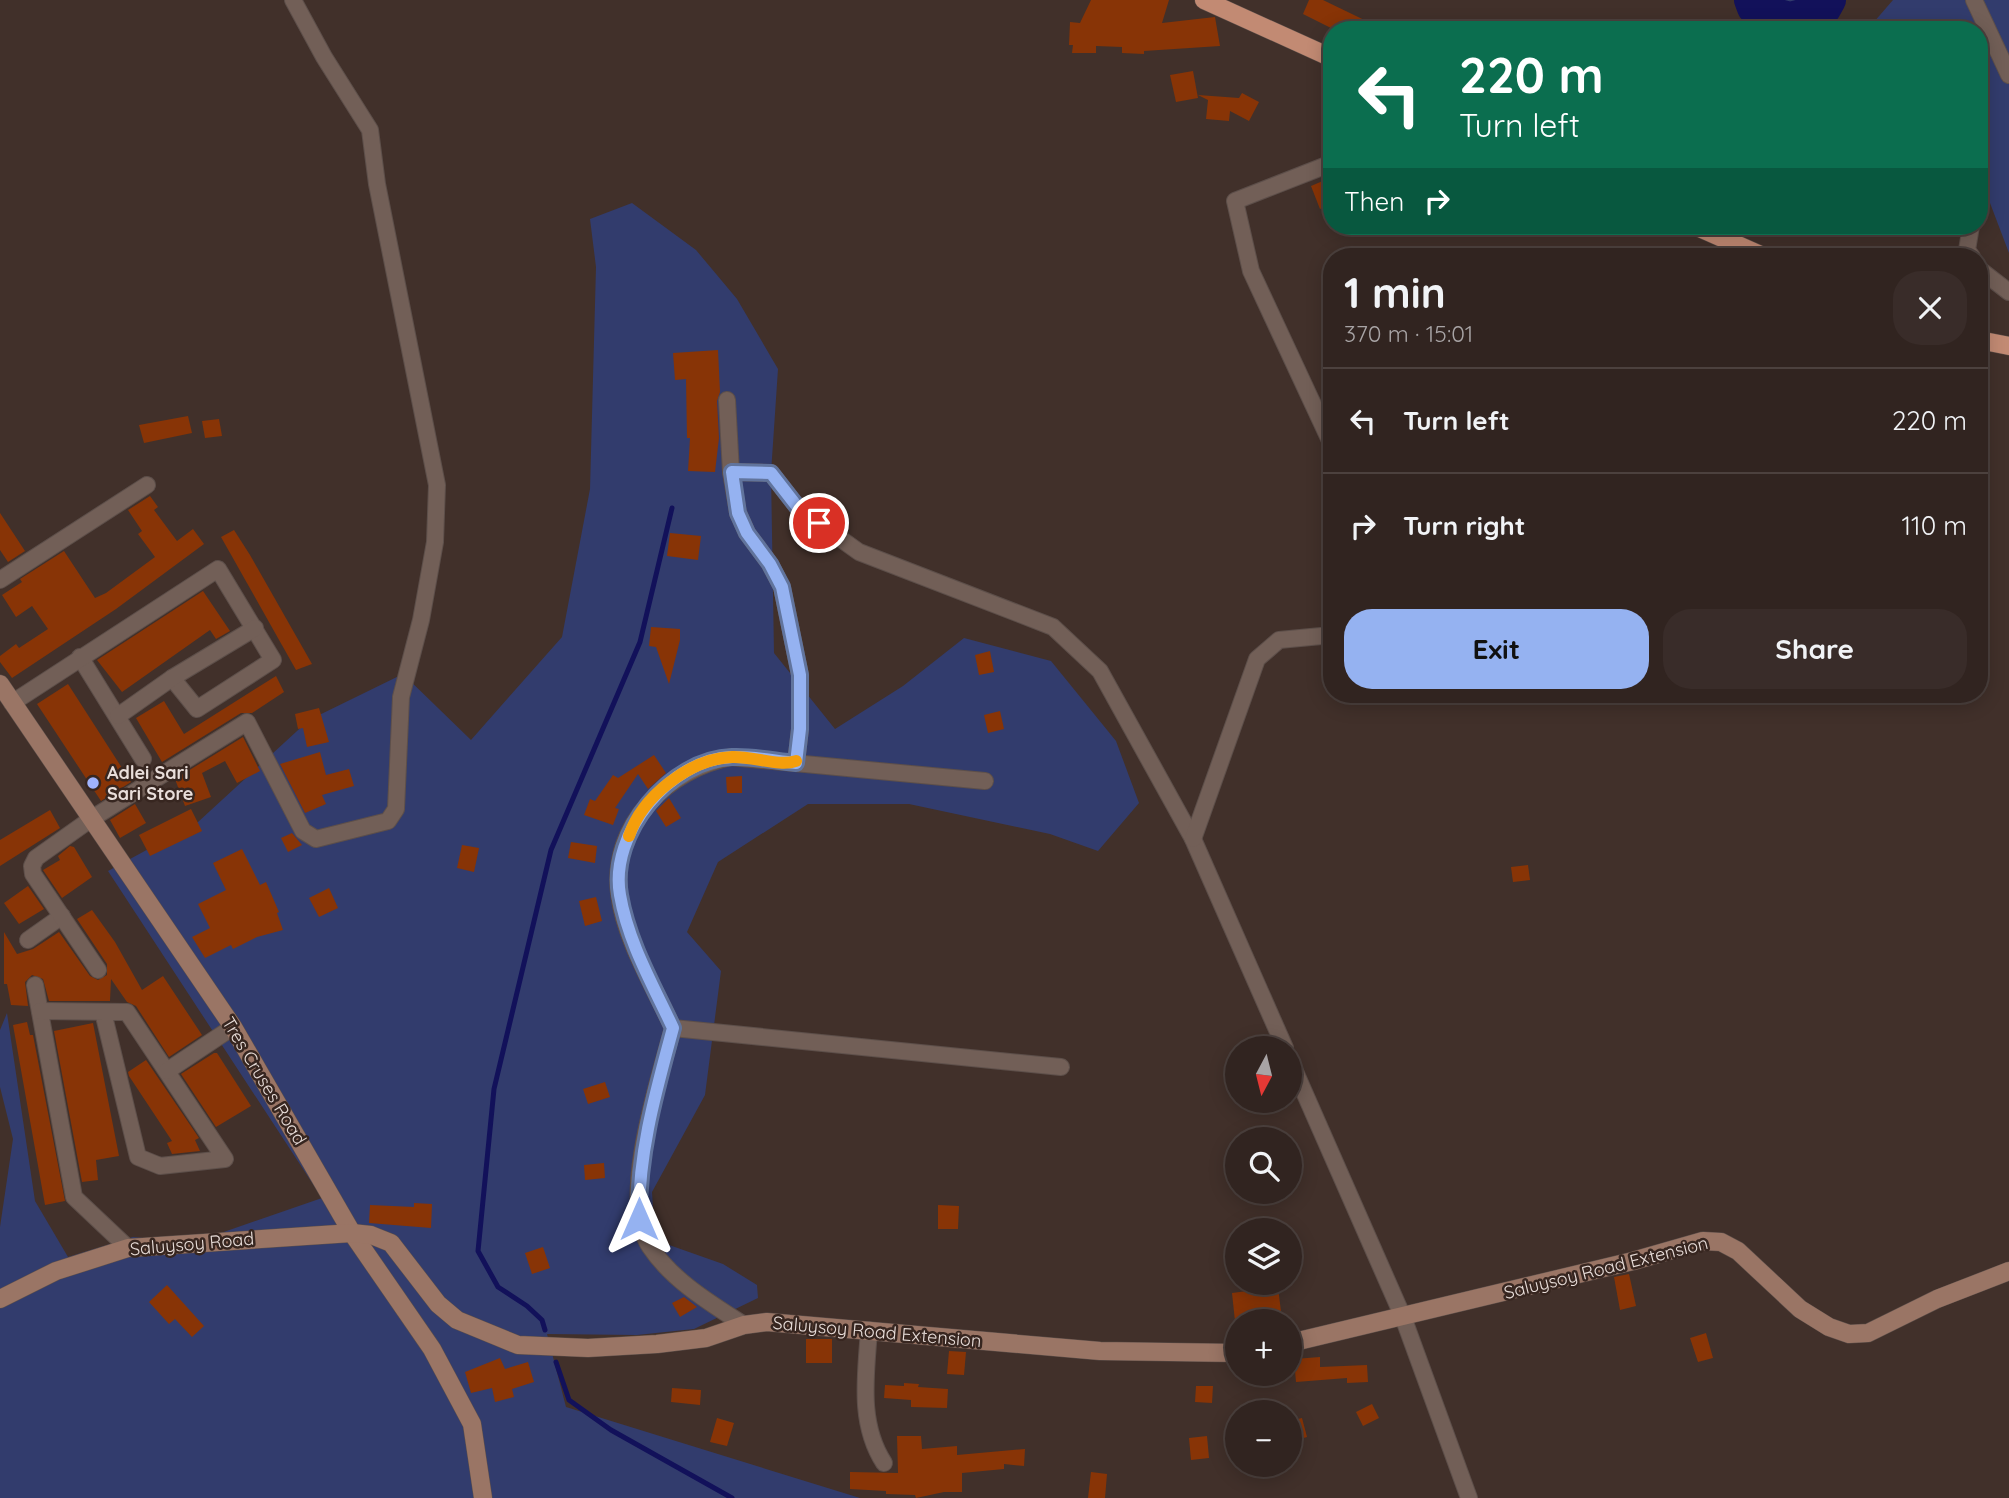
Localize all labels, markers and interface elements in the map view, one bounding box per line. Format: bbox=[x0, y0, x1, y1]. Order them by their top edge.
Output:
text: 220 m bbox=[1459, 44, 1604, 105]
icon: left bbox=[1344, 49, 1435, 140]
text: Turn left bbox=[1459, 105, 1580, 145]
icon: right bbox=[1418, 182, 1456, 220]
text: Then bbox=[1344, 185, 1404, 218]
text: 1 min bbox=[1344, 266, 1446, 319]
button: close bbox=[1893, 271, 1967, 345]
text: 370 m · 15:01 bbox=[1344, 319, 1473, 348]
icon: left bbox=[1344, 402, 1382, 440]
text: Turn left bbox=[1403, 404, 1510, 437]
text: 220 m bbox=[1892, 404, 1967, 437]
pin bbox=[789, 493, 849, 553]
icon: arrive bbox=[800, 504, 838, 542]
icon: right bbox=[1344, 507, 1382, 545]
text: Turn right bbox=[1403, 509, 1525, 542]
text: 110 m bbox=[1901, 509, 1967, 542]
button: Exit bbox=[1344, 609, 1649, 689]
button: Share bbox=[1663, 609, 1967, 689]
place label: Adlei Sari Sari Store bbox=[107, 761, 193, 805]
marker: Adlei Sari Sari Store bbox=[85, 775, 101, 791]
street label: Tres Cruses Road bbox=[217, 1013, 312, 1149]
north arrow bbox=[1225, 1036, 1302, 1113]
map controls bbox=[1225, 1036, 1302, 1477]
button: search bbox=[1225, 1127, 1302, 1204]
position arrow bbox=[602, 1182, 676, 1256]
button: layers bbox=[1225, 1218, 1302, 1295]
street label: Saluysoy Road bbox=[129, 1227, 255, 1260]
street label: Saluysoy Road Extension bbox=[1502, 1231, 1710, 1304]
button: + bbox=[1225, 1309, 1302, 1386]
street label: Saluysoy Road Extension bbox=[772, 1311, 982, 1352]
button: − bbox=[1225, 1400, 1302, 1477]

